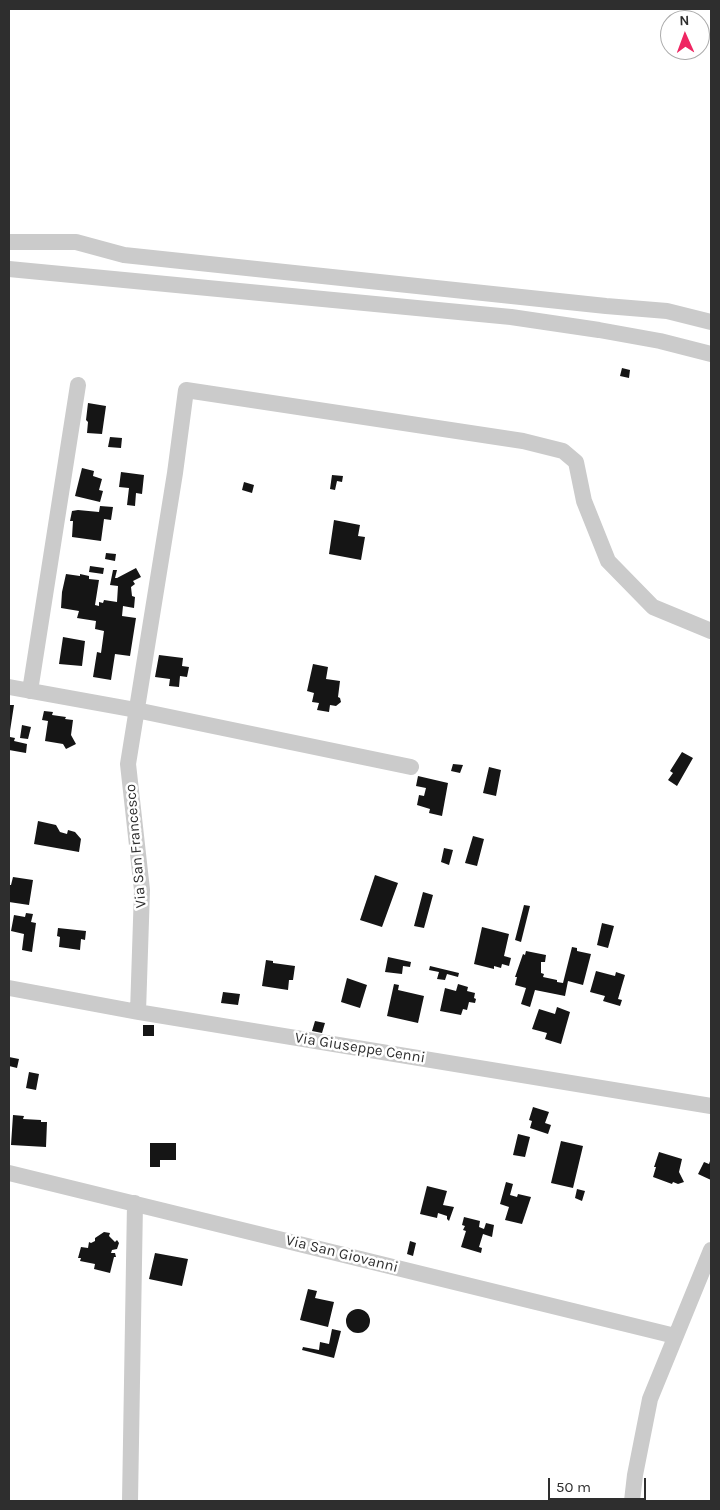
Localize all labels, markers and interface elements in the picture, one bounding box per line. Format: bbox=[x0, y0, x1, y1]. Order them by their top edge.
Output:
north arrow bbox=[660, 10, 710, 60]
text: N bbox=[679, 12, 690, 29]
street label: Via San Francesco bbox=[122, 783, 150, 909]
street label: Via Giuseppe Cenni bbox=[294, 1029, 426, 1067]
street label: Via San Giovanni bbox=[284, 1231, 400, 1277]
scale bar bbox=[550, 1468, 648, 1500]
text: 50 m bbox=[556, 1478, 591, 1496]

